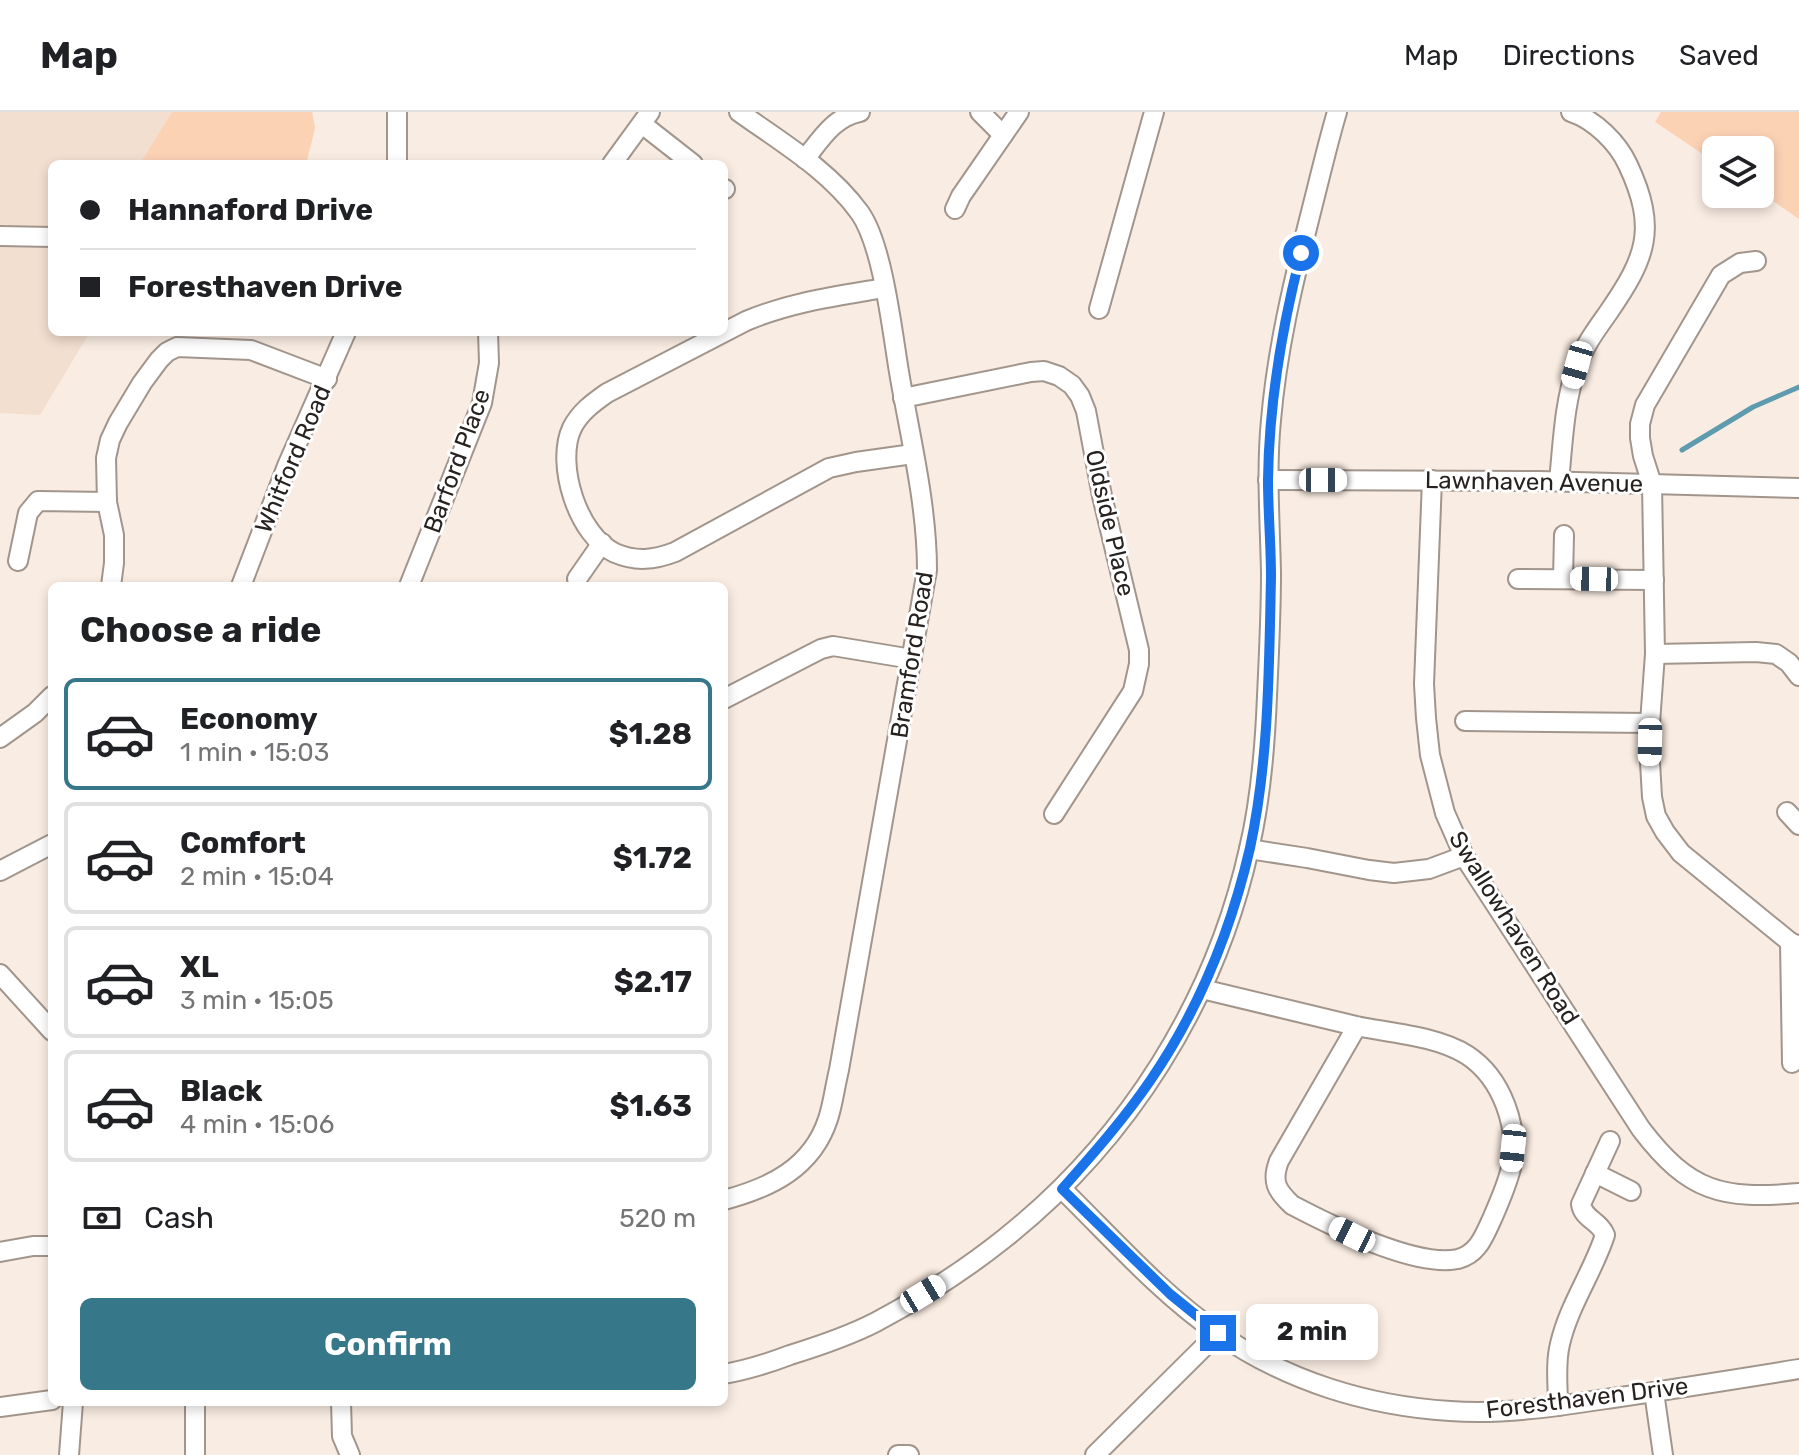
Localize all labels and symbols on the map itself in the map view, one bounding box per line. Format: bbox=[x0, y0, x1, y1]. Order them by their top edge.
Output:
route start bbox=[1283, 235, 1319, 271]
car bbox=[1559, 339, 1595, 391]
street label: Whitford Road bbox=[249, 381, 337, 537]
street label: Barford Place bbox=[418, 385, 496, 537]
street label: Oldside Place bbox=[1080, 447, 1140, 599]
street label: Lawnhaven Avenue bbox=[1425, 466, 1643, 498]
car bbox=[1299, 468, 1347, 492]
car bbox=[1570, 567, 1618, 591]
street label: Bramford Road bbox=[885, 570, 939, 740]
car bbox=[1638, 718, 1662, 766]
street label: Swallowhaven Road bbox=[1443, 826, 1585, 1030]
car bbox=[1499, 1123, 1527, 1173]
car bbox=[1325, 1214, 1379, 1256]
car bbox=[896, 1271, 950, 1317]
callout: 2 min bbox=[1246, 1305, 1378, 1361]
route end bbox=[1200, 1315, 1236, 1351]
street label: Foresthaven Drive bbox=[1484, 1372, 1690, 1424]

